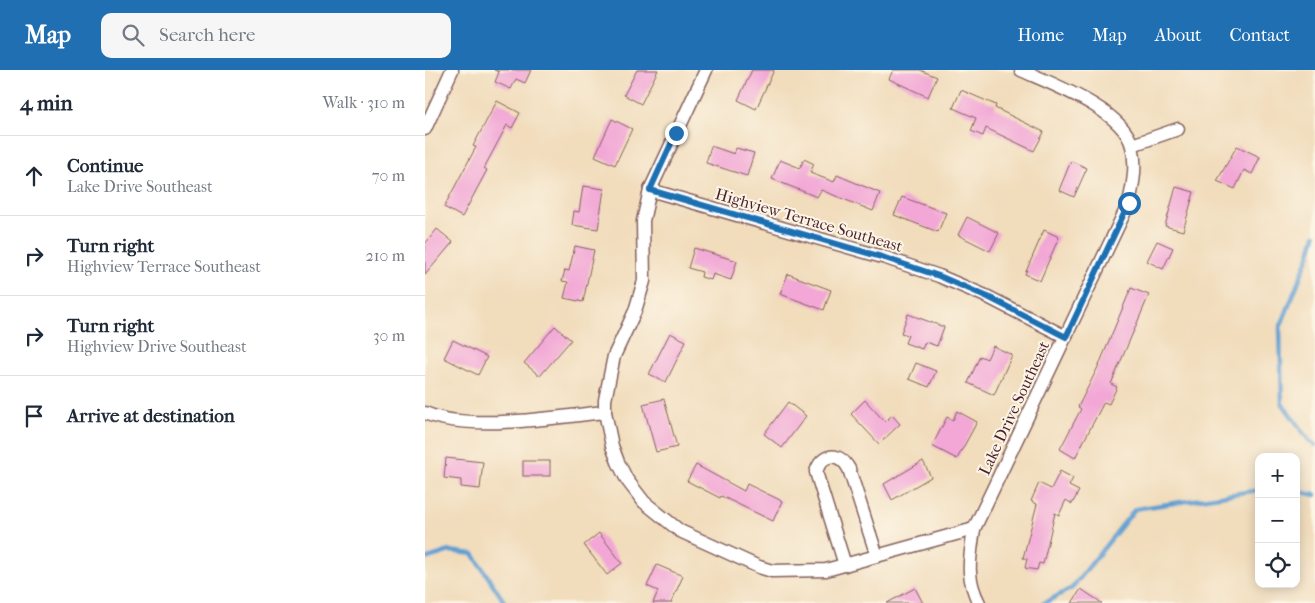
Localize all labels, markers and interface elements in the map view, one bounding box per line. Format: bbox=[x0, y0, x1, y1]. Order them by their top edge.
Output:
search box bbox=[101, 13, 451, 58]
text: Map bbox=[25, 21, 71, 49]
icon: search bbox=[119, 21, 147, 49]
text: Search here bbox=[159, 24, 255, 46]
text: Home bbox=[1017, 25, 1064, 46]
text: Map bbox=[1092, 25, 1127, 46]
text: About bbox=[1155, 25, 1201, 46]
text: Contact bbox=[1229, 25, 1290, 46]
text: 4 min bbox=[20, 91, 73, 115]
text: Walk · 310 m bbox=[322, 93, 405, 112]
route end bbox=[665, 122, 688, 145]
text: Continue bbox=[67, 155, 143, 177]
icon: ahead bbox=[20, 162, 48, 190]
text: 70 m bbox=[372, 166, 405, 185]
text: Lake Drive Southeast bbox=[67, 177, 213, 196]
street label: Highview Terrace Southeast bbox=[713, 184, 905, 256]
route start bbox=[1118, 192, 1141, 215]
text: Turn right bbox=[67, 235, 154, 257]
icon: right bbox=[20, 242, 48, 270]
text: 210 m bbox=[366, 246, 405, 265]
text: Highview Terrace Southeast bbox=[67, 257, 261, 276]
text: Turn right bbox=[67, 315, 154, 337]
icon: right bbox=[20, 322, 48, 350]
text: 30 m bbox=[373, 326, 405, 345]
text: Highview Drive Southeast bbox=[67, 337, 247, 356]
street label: Lake Drive Southeast bbox=[975, 338, 1054, 478]
icon: arrive bbox=[20, 402, 48, 430]
text: Arrive at destination bbox=[67, 405, 235, 427]
map controls bbox=[1255, 453, 1300, 588]
button: + bbox=[1255, 453, 1300, 498]
button: − bbox=[1255, 498, 1300, 543]
button: locate bbox=[1255, 543, 1300, 588]

